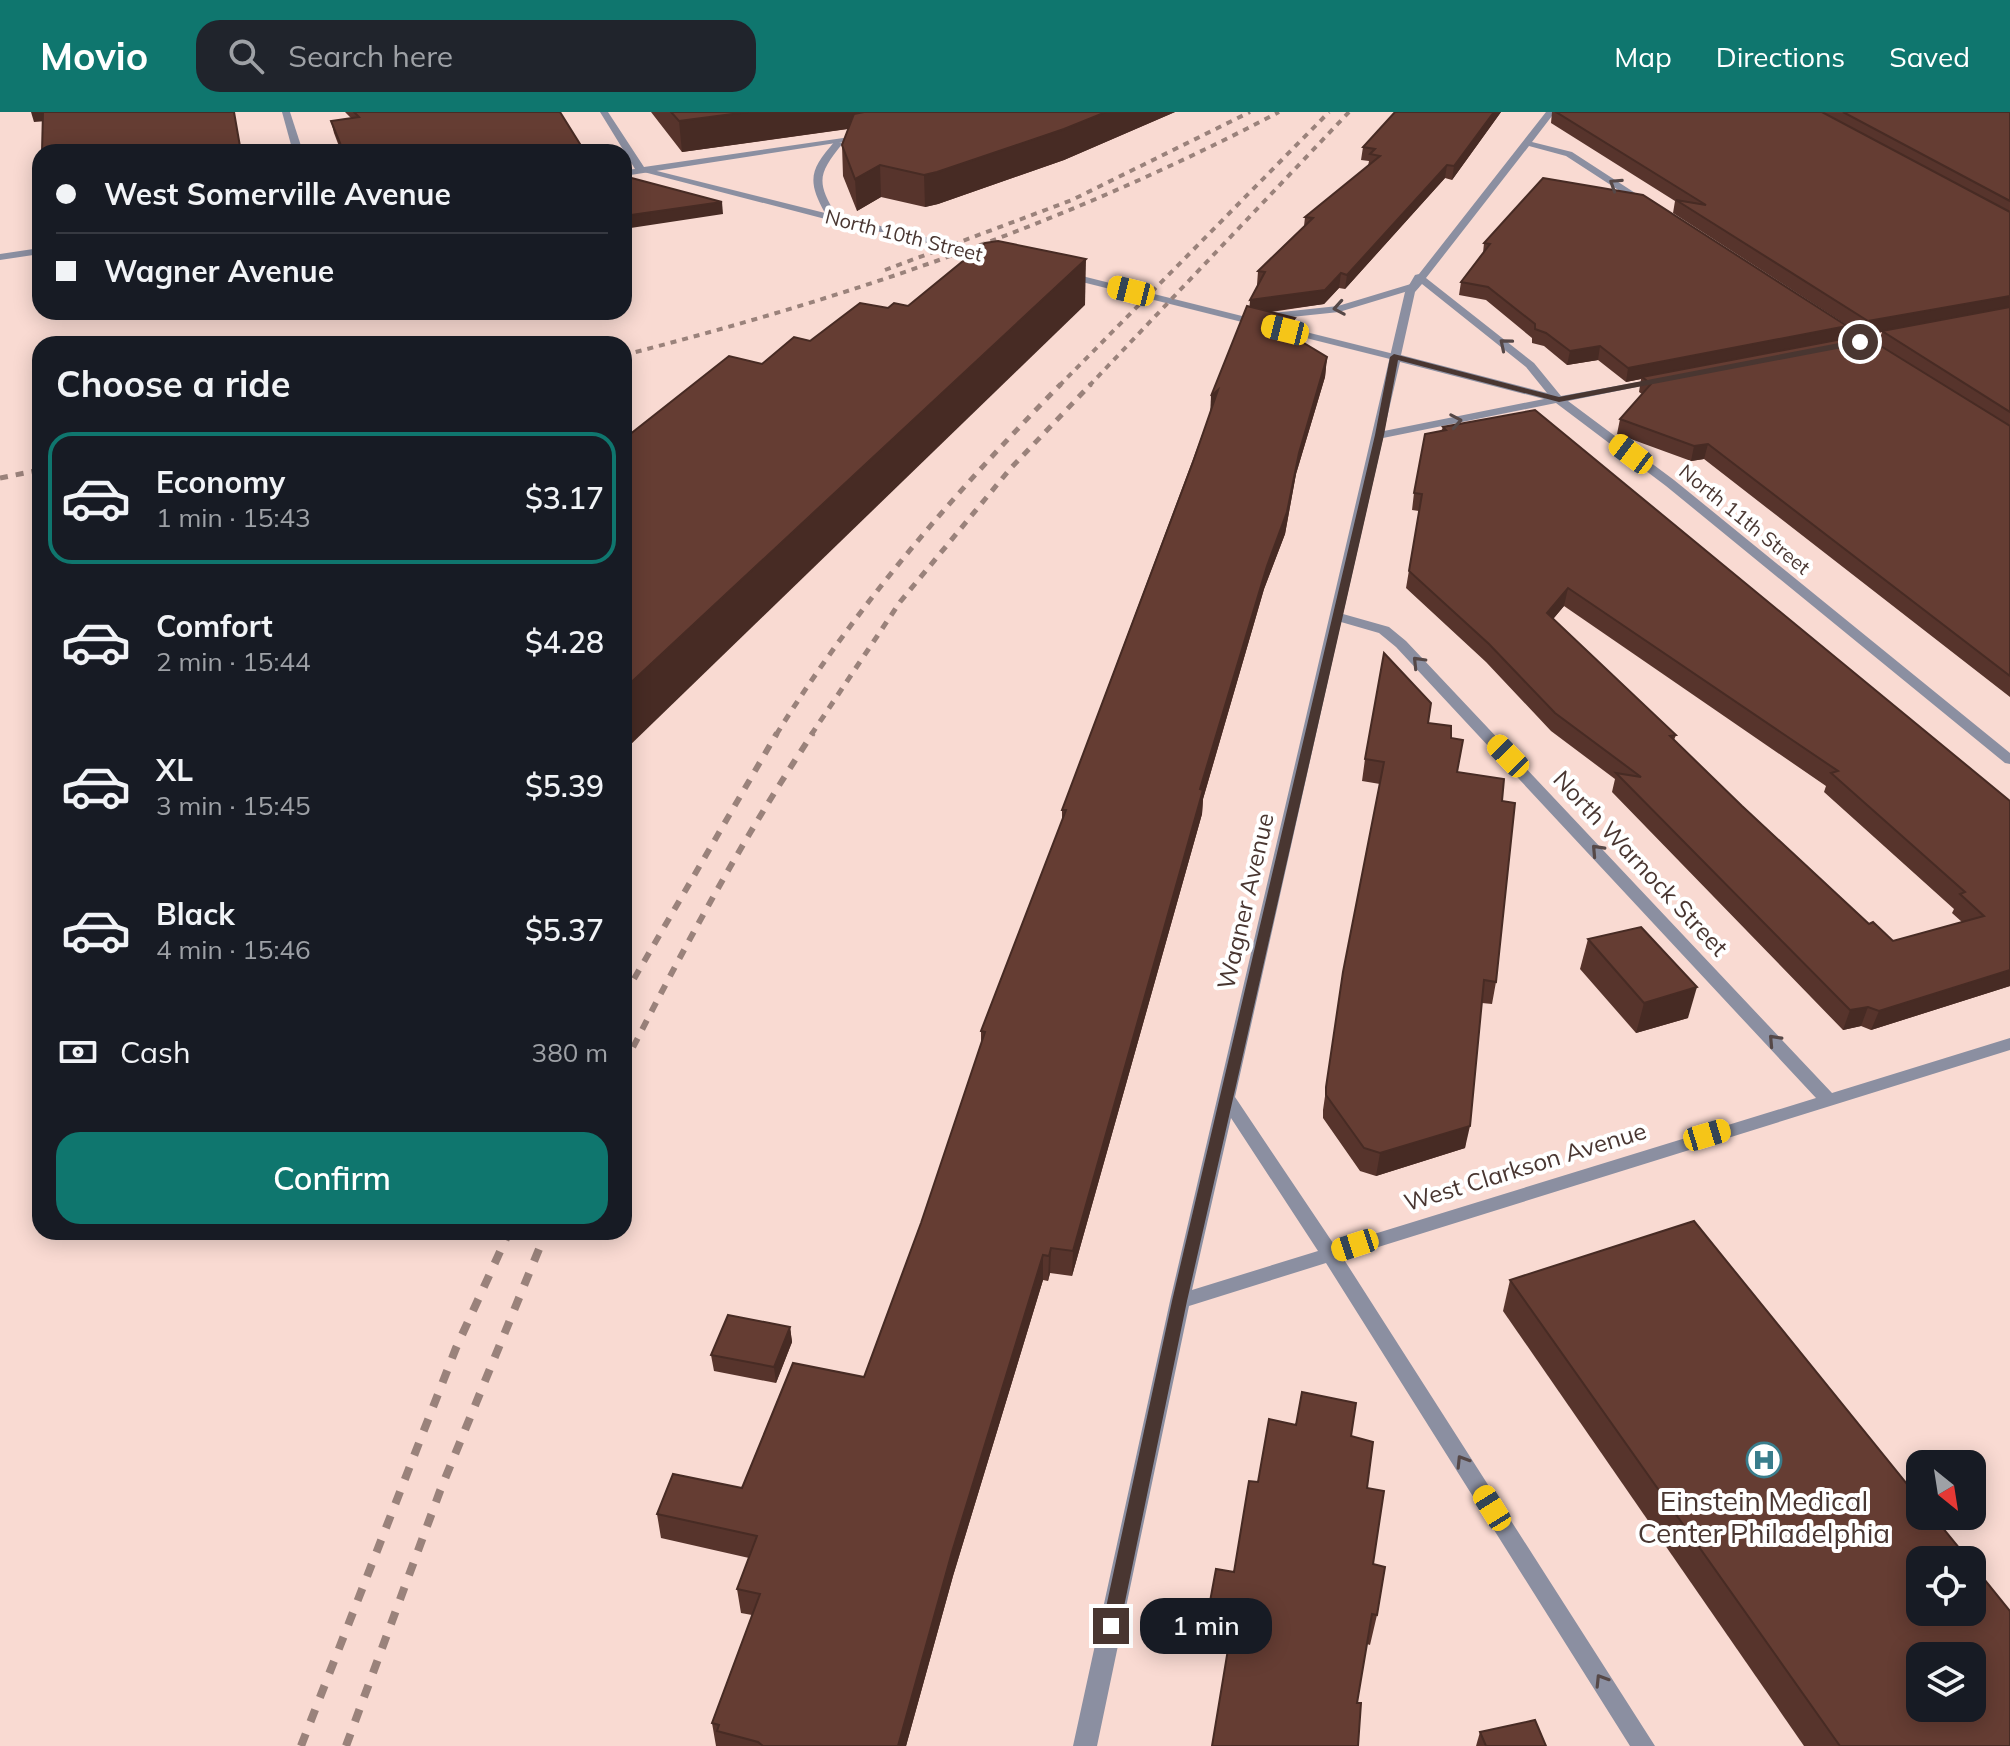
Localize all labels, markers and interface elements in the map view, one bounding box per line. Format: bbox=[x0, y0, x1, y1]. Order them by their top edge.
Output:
search box bbox=[196, 20, 756, 92]
text: Movio bbox=[40, 32, 148, 80]
icon: search bbox=[224, 34, 268, 78]
text: Search here bbox=[288, 37, 453, 75]
text: Map bbox=[1614, 39, 1672, 74]
text: Directions bbox=[1716, 39, 1845, 74]
text: Saved bbox=[1889, 39, 1970, 74]
text: West Somerville Avenue bbox=[104, 175, 451, 213]
one-way arrow bbox=[1609, 178, 1624, 193]
street label: North 10th Street bbox=[823, 203, 985, 267]
text: Wagner Avenue bbox=[104, 252, 334, 290]
car bbox=[1105, 274, 1157, 308]
one-way arrow bbox=[1332, 299, 1346, 316]
car bbox=[1259, 313, 1311, 347]
route start bbox=[1842, 324, 1878, 360]
one-way arrow bbox=[1500, 339, 1514, 354]
text: Choose a ride bbox=[56, 361, 290, 406]
one-way arrow bbox=[1450, 414, 1463, 431]
car bbox=[1605, 430, 1657, 478]
street label: North 11th Street bbox=[1674, 459, 1816, 579]
icon: car bbox=[60, 462, 132, 534]
text: Economy bbox=[156, 463, 285, 501]
text: $3.17 bbox=[525, 479, 604, 517]
text: 1 min · 15:43 bbox=[156, 501, 311, 534]
icon: car bbox=[60, 606, 132, 678]
text: Comfort bbox=[156, 607, 273, 645]
text: $4.28 bbox=[525, 623, 604, 661]
text: 2 min · 15:44 bbox=[156, 645, 311, 678]
one-way arrow bbox=[1413, 657, 1427, 671]
car bbox=[1483, 730, 1533, 782]
icon: car bbox=[60, 750, 132, 822]
text: XL bbox=[156, 751, 193, 789]
street label: North Warnock Street bbox=[1547, 764, 1735, 962]
text: $5.39 bbox=[525, 767, 604, 805]
text: 3 min · 15:45 bbox=[156, 789, 311, 822]
street label: Wagner Avenue bbox=[1210, 810, 1280, 992]
one-way arrow bbox=[1592, 845, 1606, 859]
icon: car bbox=[60, 894, 132, 966]
text: Black bbox=[156, 895, 235, 933]
text: $5.37 bbox=[525, 911, 604, 949]
text: 4 min · 15:46 bbox=[156, 933, 311, 966]
icon: cash bbox=[56, 1030, 100, 1074]
text: Cash bbox=[120, 1033, 191, 1071]
one-way arrow bbox=[1770, 1035, 1784, 1050]
text: 380 m bbox=[532, 1036, 608, 1069]
street label: West Clarkson Avenue bbox=[1400, 1115, 1650, 1217]
car bbox=[1681, 1117, 1733, 1153]
button: Confirm bbox=[56, 1132, 608, 1224]
car bbox=[1328, 1226, 1382, 1264]
hospital icon: Einstein Medical Center Philadelphia bbox=[1745, 1441, 1783, 1479]
north arrow bbox=[1906, 1450, 1986, 1530]
map controls bbox=[1906, 1450, 1986, 1722]
one-way arrow bbox=[1456, 1455, 1471, 1470]
car bbox=[1469, 1481, 1515, 1535]
place label: Einstein Medical Center Philadelphia bbox=[1638, 1483, 1890, 1550]
button: locate bbox=[1906, 1546, 1986, 1626]
callout: 1 min bbox=[1139, 1598, 1271, 1654]
route end bbox=[1093, 1608, 1129, 1644]
text: 1 min bbox=[1172, 1609, 1240, 1642]
button: layers bbox=[1906, 1642, 1986, 1722]
one-way arrow bbox=[1596, 1674, 1611, 1689]

